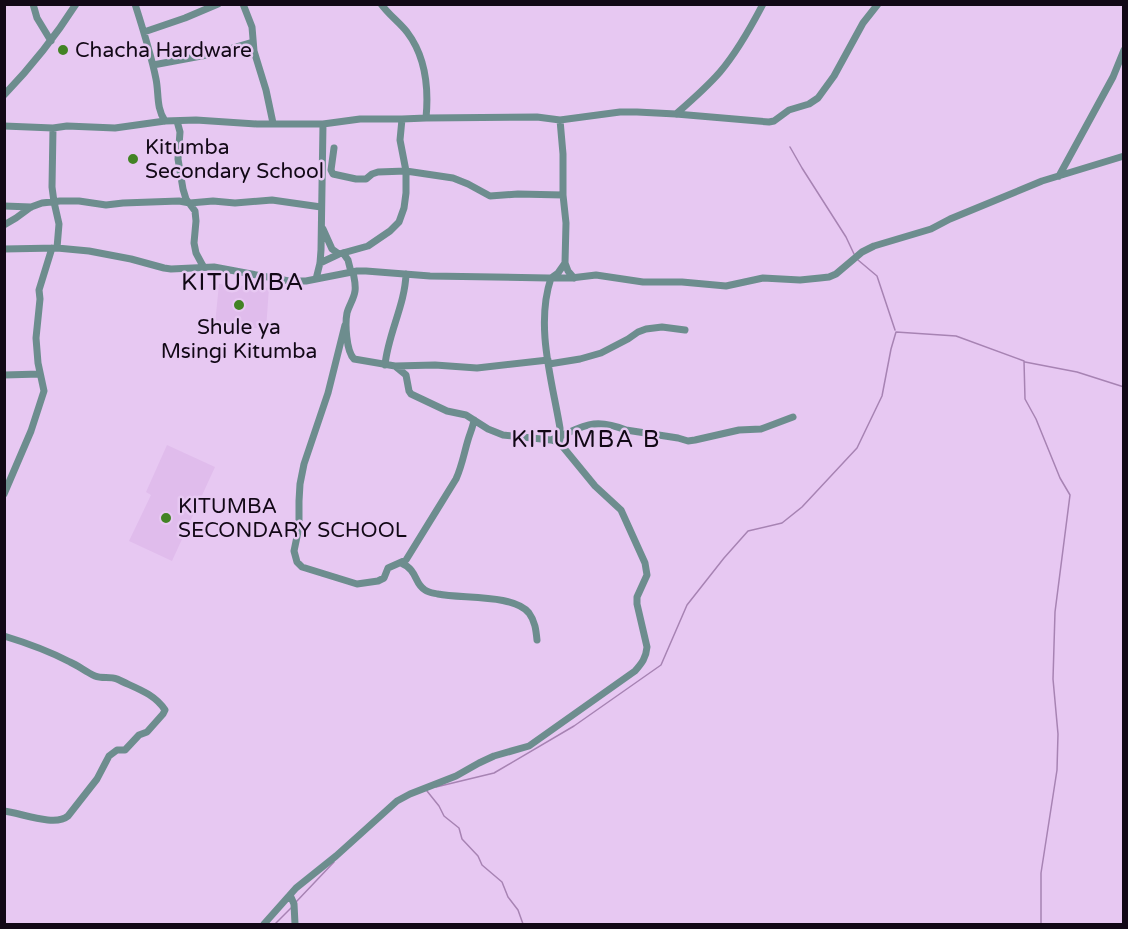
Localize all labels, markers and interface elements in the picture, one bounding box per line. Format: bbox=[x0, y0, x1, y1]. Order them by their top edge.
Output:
place label: Chacha Hardware bbox=[75, 38, 252, 63]
marker: Chacha Hardware bbox=[56, 43, 70, 57]
place label: Kitumba Secondary School bbox=[145, 135, 324, 184]
marker: Kitumba Secondary School bbox=[126, 152, 140, 166]
district label: KITUMBA bbox=[181, 268, 305, 297]
marker: Shule ya Msingi Kitumba bbox=[232, 298, 246, 312]
place label: Shule ya Msingi Kitumba bbox=[161, 315, 317, 364]
district label: KITUMBA B bbox=[511, 425, 661, 454]
place label: KITUMBA SECONDARY SCHOOL bbox=[178, 494, 407, 543]
marker: KITUMBA SECONDARY SCHOOL bbox=[159, 511, 173, 525]

